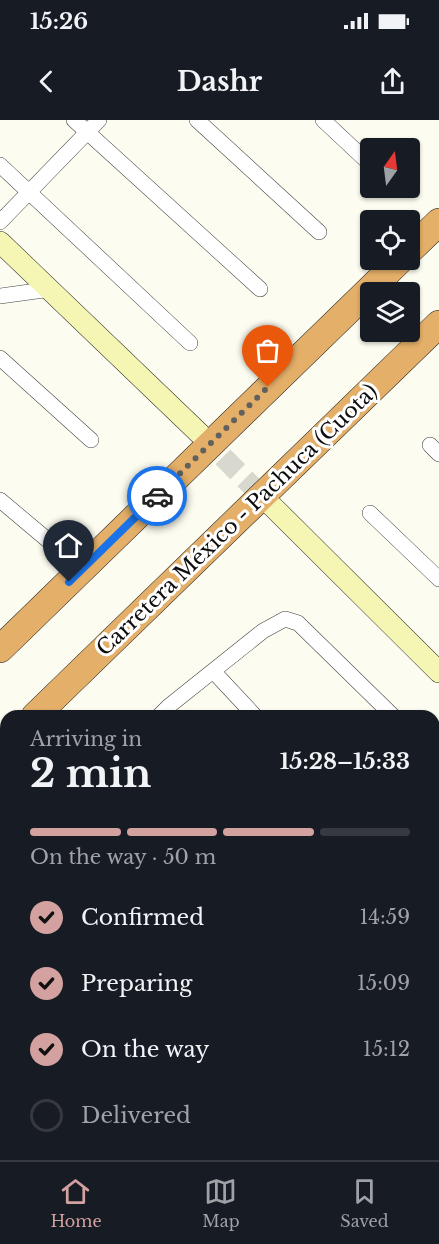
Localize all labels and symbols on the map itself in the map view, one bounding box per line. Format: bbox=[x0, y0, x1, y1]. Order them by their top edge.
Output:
north arrow bbox=[360, 138, 420, 198]
pin bbox=[242, 325, 293, 387]
street label: Carretera México - Pachuca (Cuota) bbox=[91, 379, 383, 661]
courier bbox=[127, 466, 187, 526]
pin bbox=[43, 520, 94, 582]

